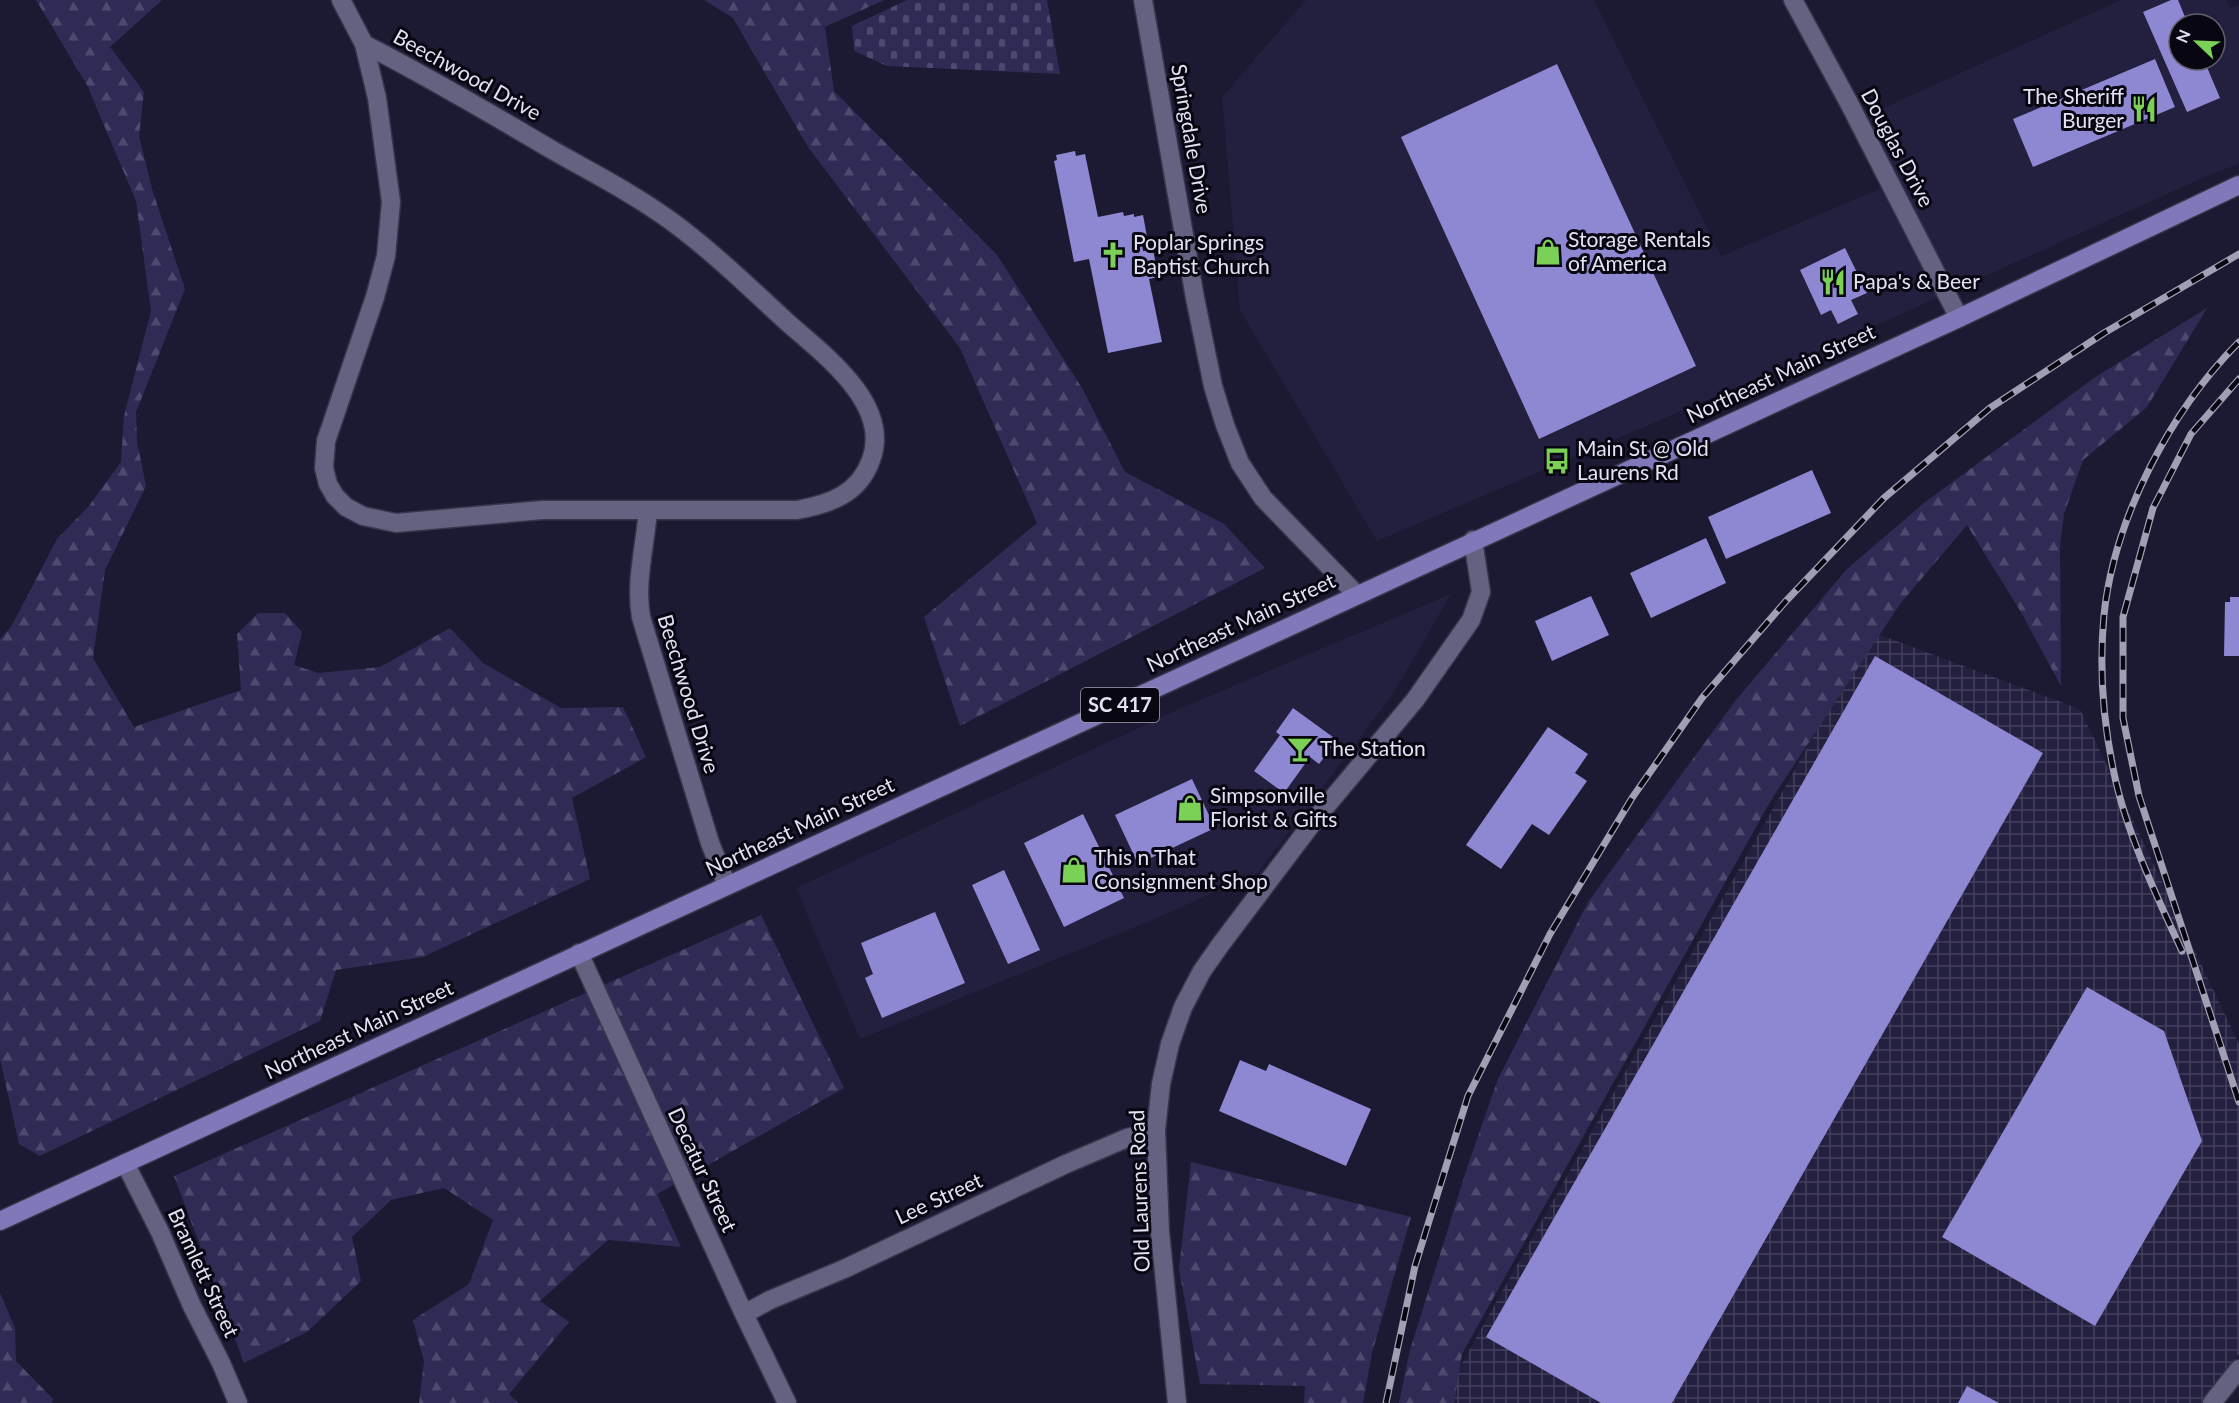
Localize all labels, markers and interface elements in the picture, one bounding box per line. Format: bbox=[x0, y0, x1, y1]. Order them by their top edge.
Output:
north arrow bbox=[2167, 12, 2227, 72]
street label: Beechwood Drive bbox=[390, 23, 546, 125]
text: N bbox=[2172, 27, 2194, 45]
street label: Springdale Drive bbox=[1167, 62, 1218, 216]
place label: The Sheriff Burger bbox=[2023, 83, 2124, 132]
street label: Douglas Drive bbox=[1857, 84, 1940, 211]
restaurant icon: The Sheriff Burger bbox=[2129, 94, 2159, 124]
place label: Storage Rentals of America bbox=[1568, 226, 1711, 275]
place label: Poplar Springs Baptist Church bbox=[1133, 229, 1270, 278]
shop icon: Storage Rentals of America bbox=[1533, 237, 1563, 267]
church icon: Poplar Springs Baptist Church bbox=[1098, 240, 1128, 270]
restaurant icon: Papa's & Beer bbox=[1818, 267, 1848, 297]
place label: Papa's & Beer bbox=[1853, 268, 1980, 293]
street label: Northeast Main Street bbox=[1682, 318, 1879, 427]
place label: Main St @ Old Laurens Rd bbox=[1577, 435, 1709, 484]
bus stop icon: Main St @ Old Laurens Rd bbox=[1542, 446, 1572, 476]
street label: Northeast Main Street bbox=[1142, 567, 1339, 676]
street label: Beechwood Drive bbox=[653, 611, 725, 776]
road number: SC 417 bbox=[1081, 688, 1159, 722]
bar icon: The Station bbox=[1285, 734, 1315, 764]
place label: The Station bbox=[1320, 735, 1426, 760]
street label: Northeast Main Street bbox=[701, 771, 898, 880]
place label: Simpsonville Florist & Gifts bbox=[1210, 782, 1337, 831]
shop icon: Simpsonville Florist & Gifts bbox=[1175, 793, 1205, 823]
place label: This n That Consignment Shop bbox=[1094, 844, 1268, 893]
shop icon: This n That Consignment Shop bbox=[1059, 855, 1089, 885]
street label: Northeast Main Street bbox=[260, 974, 457, 1083]
street label: Decatur Street bbox=[664, 1103, 743, 1236]
street label: Old Laurens Road bbox=[1123, 1109, 1154, 1273]
street label: Lee Street bbox=[891, 1166, 986, 1229]
street label: Bramlett Street bbox=[164, 1204, 245, 1341]

